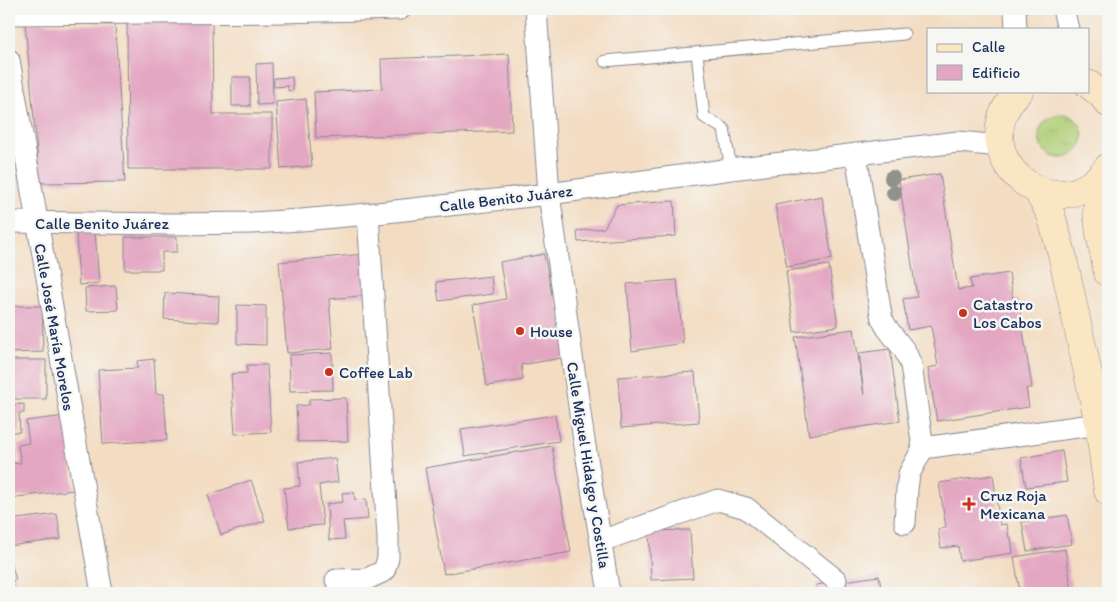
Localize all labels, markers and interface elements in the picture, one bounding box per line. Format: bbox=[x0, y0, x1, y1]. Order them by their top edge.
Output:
legend bbox=[927, 28, 1090, 92]
text: Calle bbox=[972, 38, 1005, 56]
text: Edificio bbox=[972, 64, 1020, 82]
street label: Calle Benito Juárez bbox=[439, 181, 574, 216]
street label: Calle Benito Juárez bbox=[35, 214, 169, 233]
street label: Calle José María Morelos bbox=[30, 242, 79, 412]
place label: Catastro Los Cabos bbox=[973, 295, 1042, 332]
marker: Catastro Los Cabos bbox=[957, 307, 969, 319]
place label: House bbox=[530, 322, 573, 341]
marker: House bbox=[514, 325, 526, 337]
street label: Calle Miguel Hidalgo y Costilla bbox=[563, 360, 614, 570]
place label: Coffee Lab bbox=[339, 363, 413, 382]
marker: Coffee Lab bbox=[323, 366, 335, 378]
place label: Cruz Roja Mexicana bbox=[980, 486, 1047, 523]
marker: Cruz Roja Mexicana bbox=[962, 497, 976, 511]

